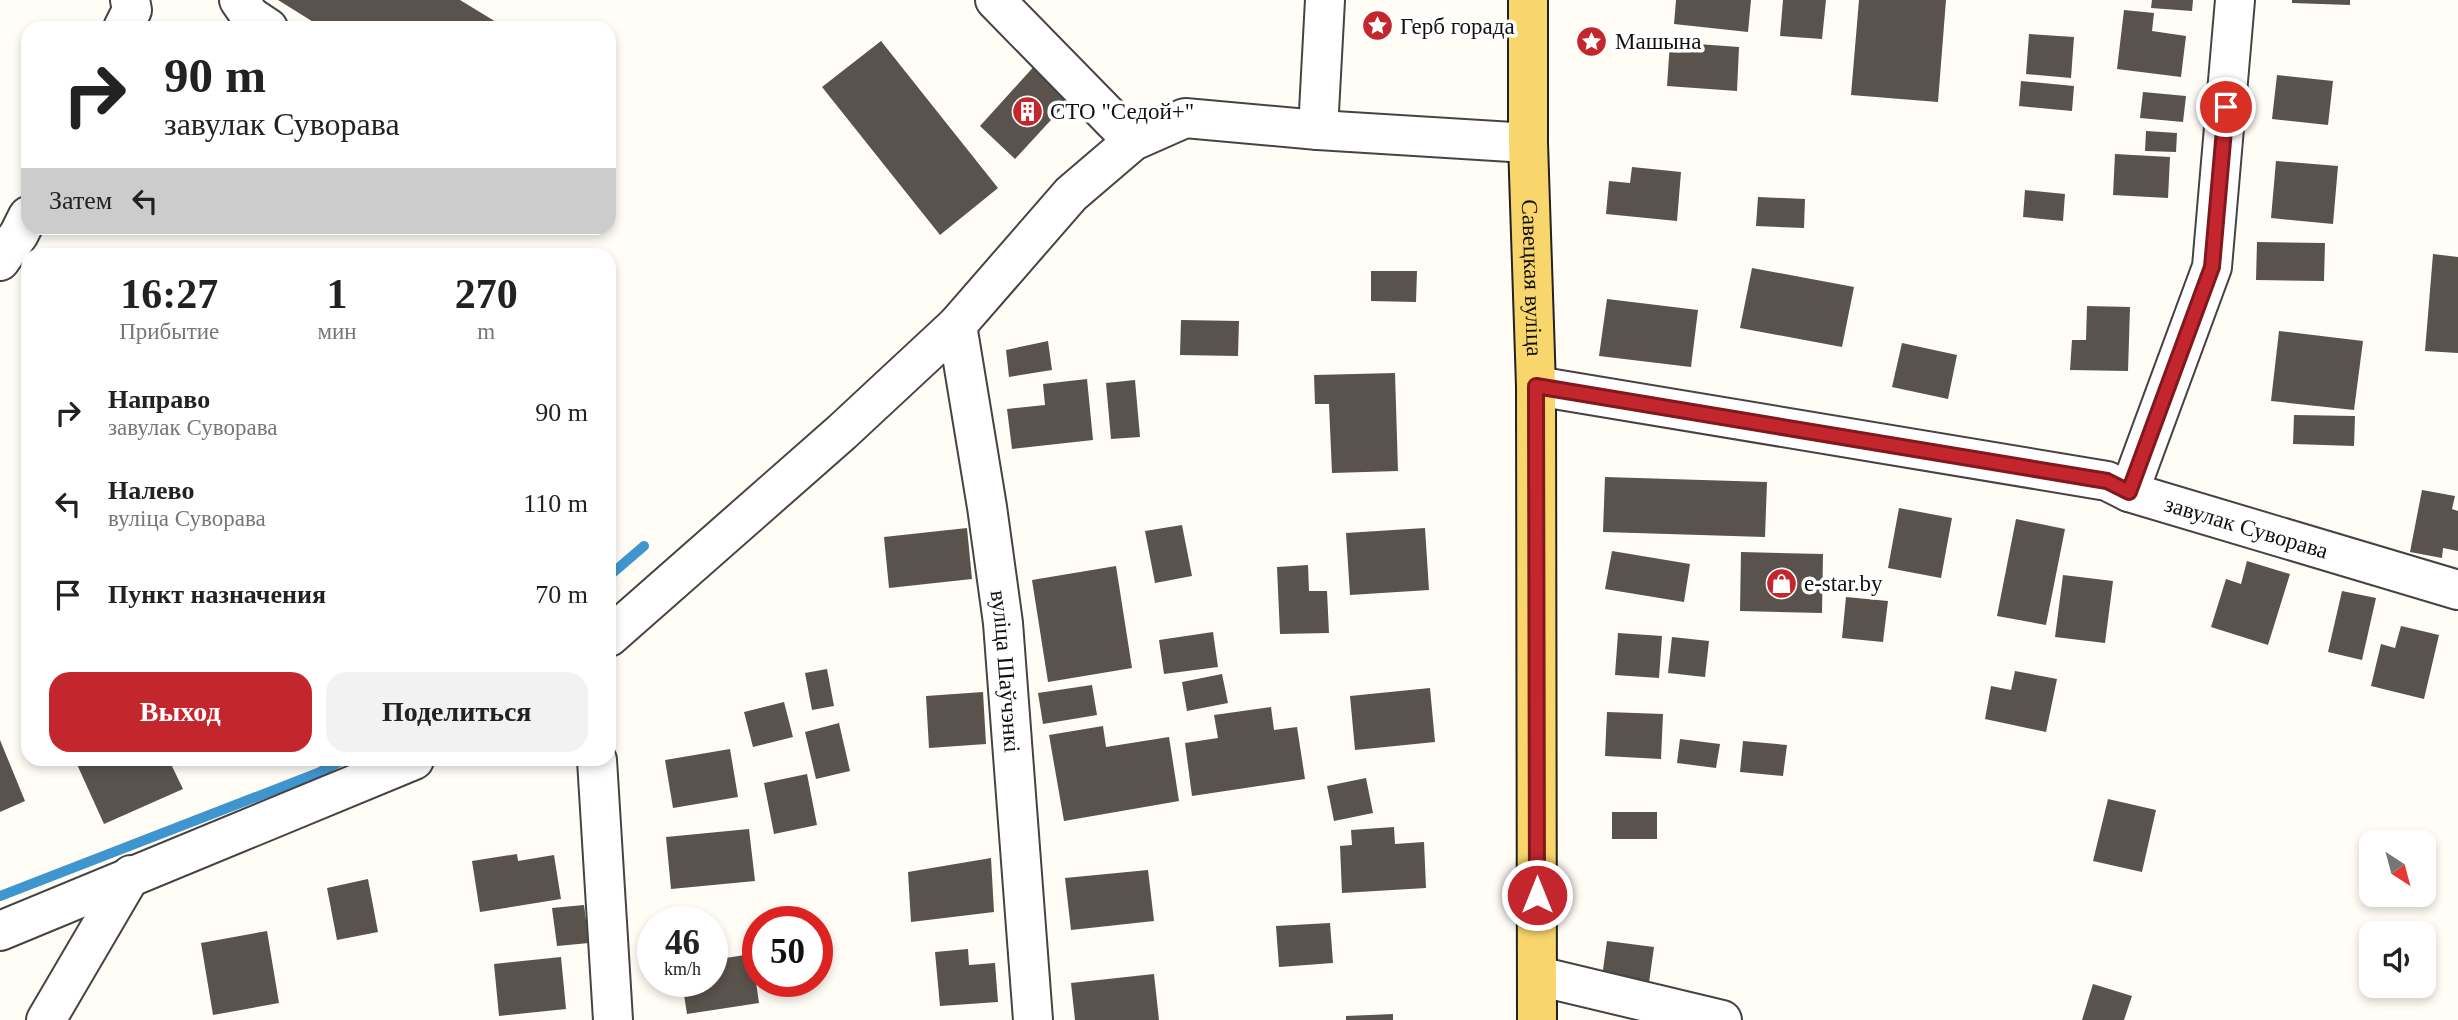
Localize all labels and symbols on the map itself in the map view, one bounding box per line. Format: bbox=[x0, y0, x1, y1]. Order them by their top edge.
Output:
place icon: Герб горада bbox=[1360, 9, 1394, 43]
place label: Герб горада bbox=[1400, 14, 1515, 39]
place icon: Машына bbox=[1575, 24, 1609, 58]
place label: Машына bbox=[1615, 29, 1701, 54]
pin bbox=[2196, 77, 2256, 137]
building icon: СТО "Седой+" bbox=[1010, 94, 1044, 128]
place label: СТО "Седой+" bbox=[1050, 99, 1194, 124]
street label: Савецкая вуліца bbox=[1517, 199, 1547, 357]
street label: завулак Суворава bbox=[2162, 491, 2331, 564]
shop icon: e-star.by bbox=[1764, 566, 1798, 600]
place label: e-star.by bbox=[1804, 571, 1883, 596]
street label: вуліца Шаўчэнкі bbox=[986, 589, 1025, 754]
north arrow bbox=[2359, 830, 2436, 906]
position arrow bbox=[1500, 858, 1574, 932]
speed limit sign: 50 bbox=[742, 906, 833, 997]

